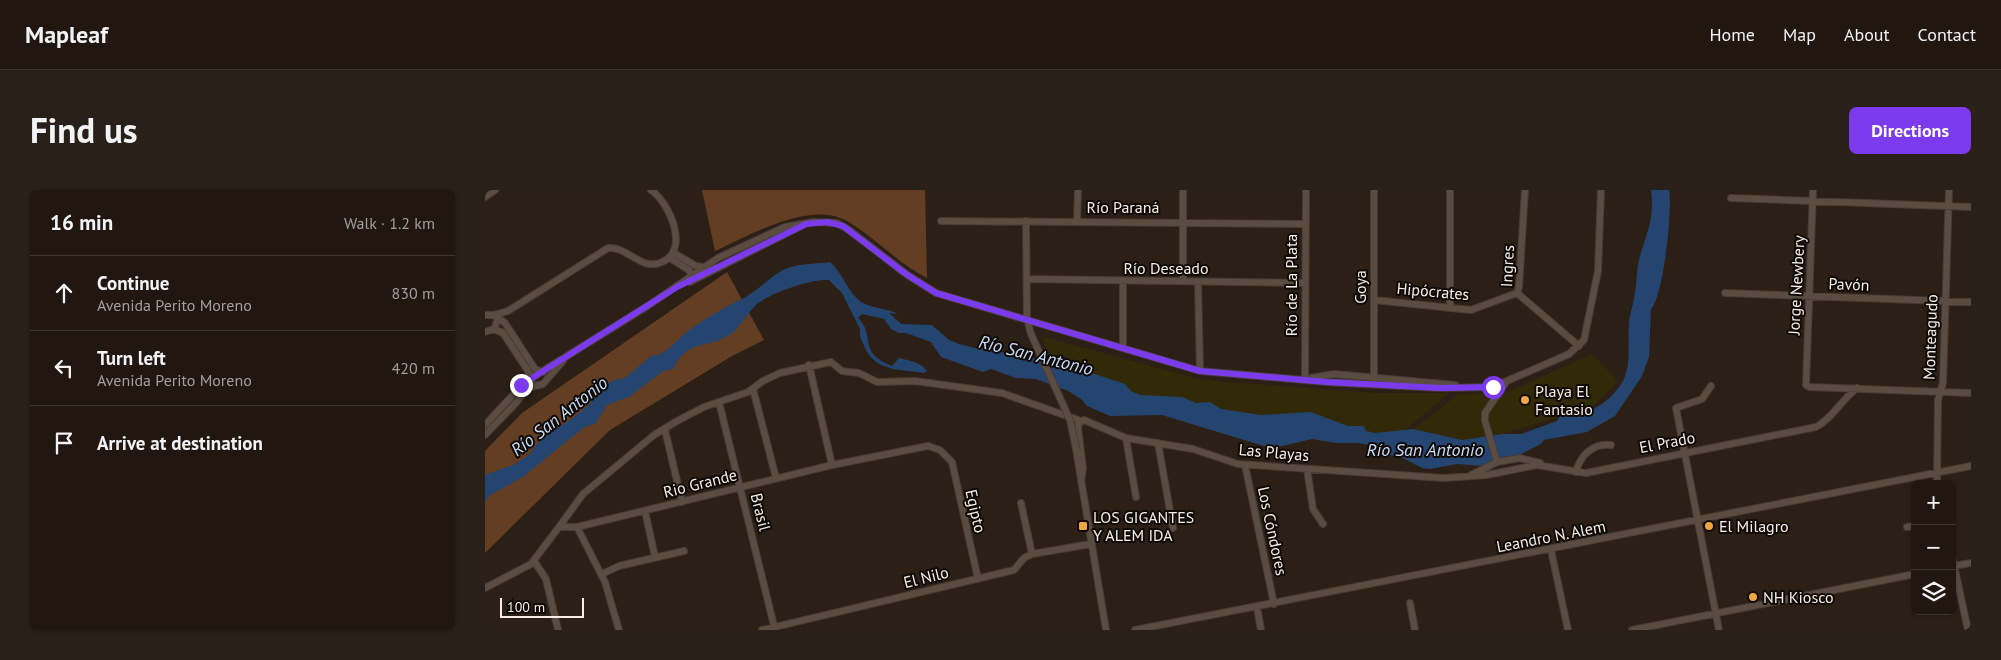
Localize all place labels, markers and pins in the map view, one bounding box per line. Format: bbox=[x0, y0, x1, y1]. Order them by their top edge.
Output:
place label: Playa El Fantasio bbox=[1535, 381, 1593, 419]
marker: Playa El Fantasio bbox=[1519, 394, 1531, 406]
place label: LOS GIGANTES Y ALEM IDA bbox=[1093, 507, 1194, 545]
place label: El Milagro bbox=[1719, 516, 1789, 536]
marker: LOS GIGANTES Y ALEM IDA bbox=[1077, 520, 1089, 532]
marker: El Milagro bbox=[1703, 520, 1715, 532]
place label: NH Kiosco bbox=[1763, 587, 1834, 607]
marker: NH Kiosco bbox=[1747, 591, 1759, 603]

